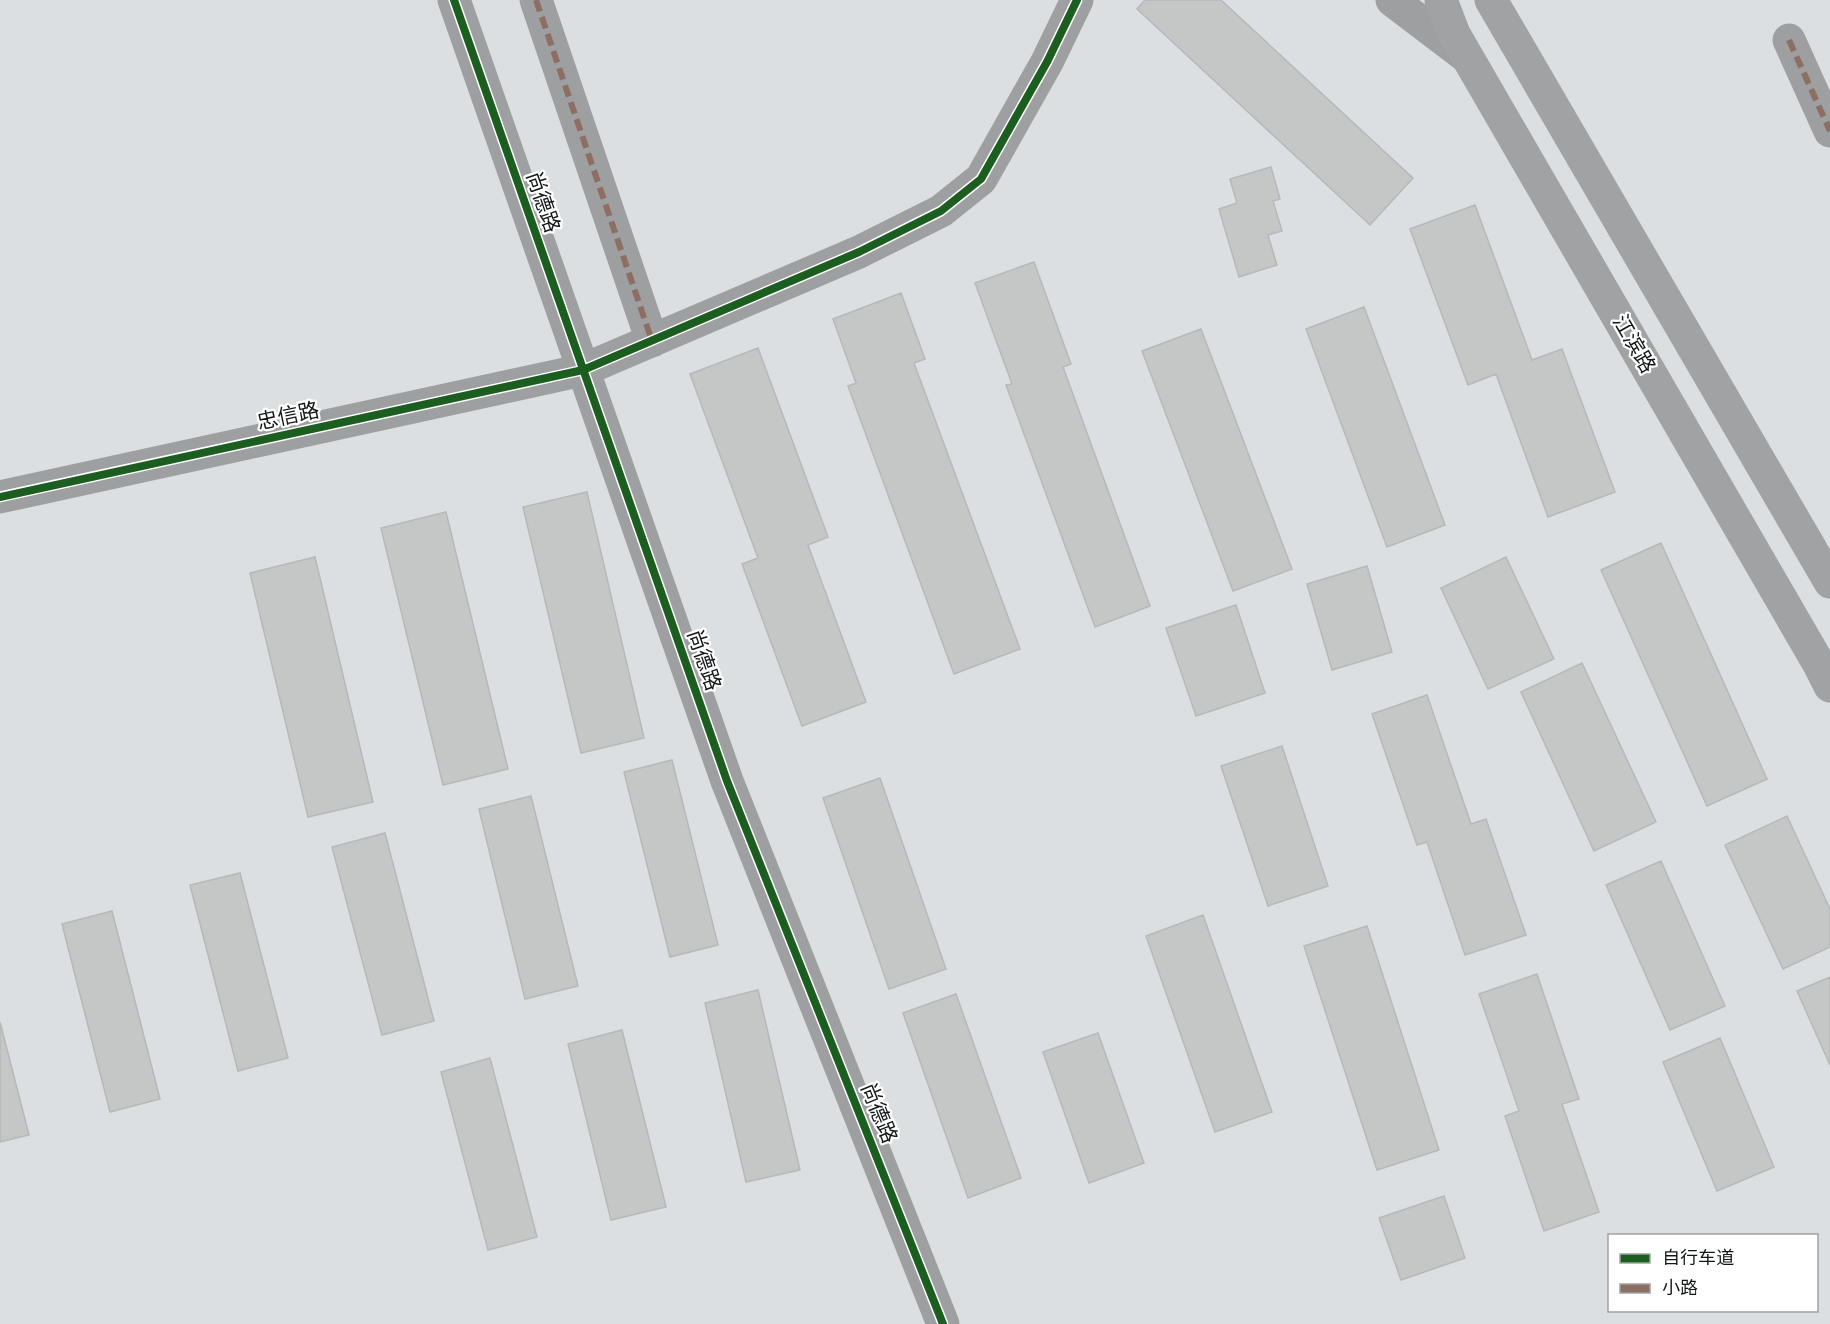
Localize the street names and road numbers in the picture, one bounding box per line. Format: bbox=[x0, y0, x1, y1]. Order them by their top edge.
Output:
street label: 尚德路 bbox=[521, 168, 566, 236]
street label: 江滨路 bbox=[1608, 310, 1661, 377]
street label: 忠信路 bbox=[254, 397, 321, 434]
street label: 尚德路 bbox=[682, 626, 727, 694]
street label: 尚德路 bbox=[856, 1079, 903, 1147]

